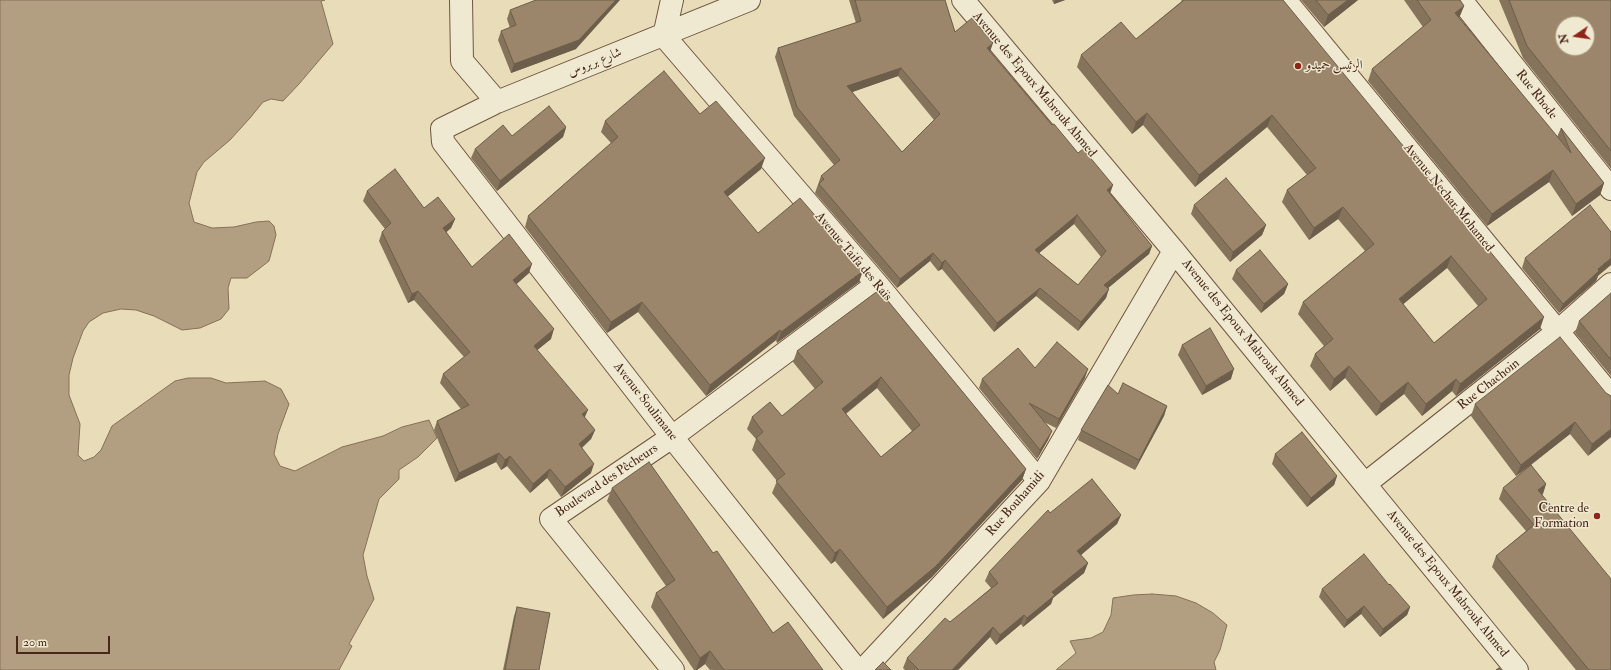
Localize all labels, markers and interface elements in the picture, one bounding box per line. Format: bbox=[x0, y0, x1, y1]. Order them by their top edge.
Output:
street label: Avenue des Epoux Mabrouk Ahmed bbox=[969, 9, 1099, 161]
north arrow bbox=[1555, 16, 1595, 56]
text: N bbox=[1556, 32, 1571, 45]
street label: شارع بربروس bbox=[566, 45, 624, 81]
place label: الرئيس حميدو bbox=[1306, 58, 1362, 74]
marker: الرئيس حميدو bbox=[1293, 61, 1303, 71]
street label: Rue Rhode bbox=[1512, 67, 1560, 123]
street label: Avenue Nechar Mohamed bbox=[1400, 141, 1496, 255]
street label: Avenue Taifa des Raïs bbox=[811, 209, 895, 305]
street label: Avenue des Epoux Mabrouk Ahmed bbox=[1178, 256, 1306, 410]
street label: Rue Chachoin bbox=[1455, 356, 1523, 414]
street label: Avenue Soulimane bbox=[610, 360, 680, 444]
street label: Boulevard des Pêcheurs bbox=[553, 441, 661, 521]
street label: Rue Bouhamidi bbox=[984, 468, 1048, 540]
place label: Centre de Formation bbox=[1534, 501, 1589, 532]
street label: Avenue des Epoux Mabrouk Ahmed bbox=[1383, 507, 1511, 661]
marker: Centre de Formation bbox=[1592, 511, 1602, 521]
scale bar bbox=[18, 628, 112, 654]
text: 20 m bbox=[23, 635, 47, 650]

